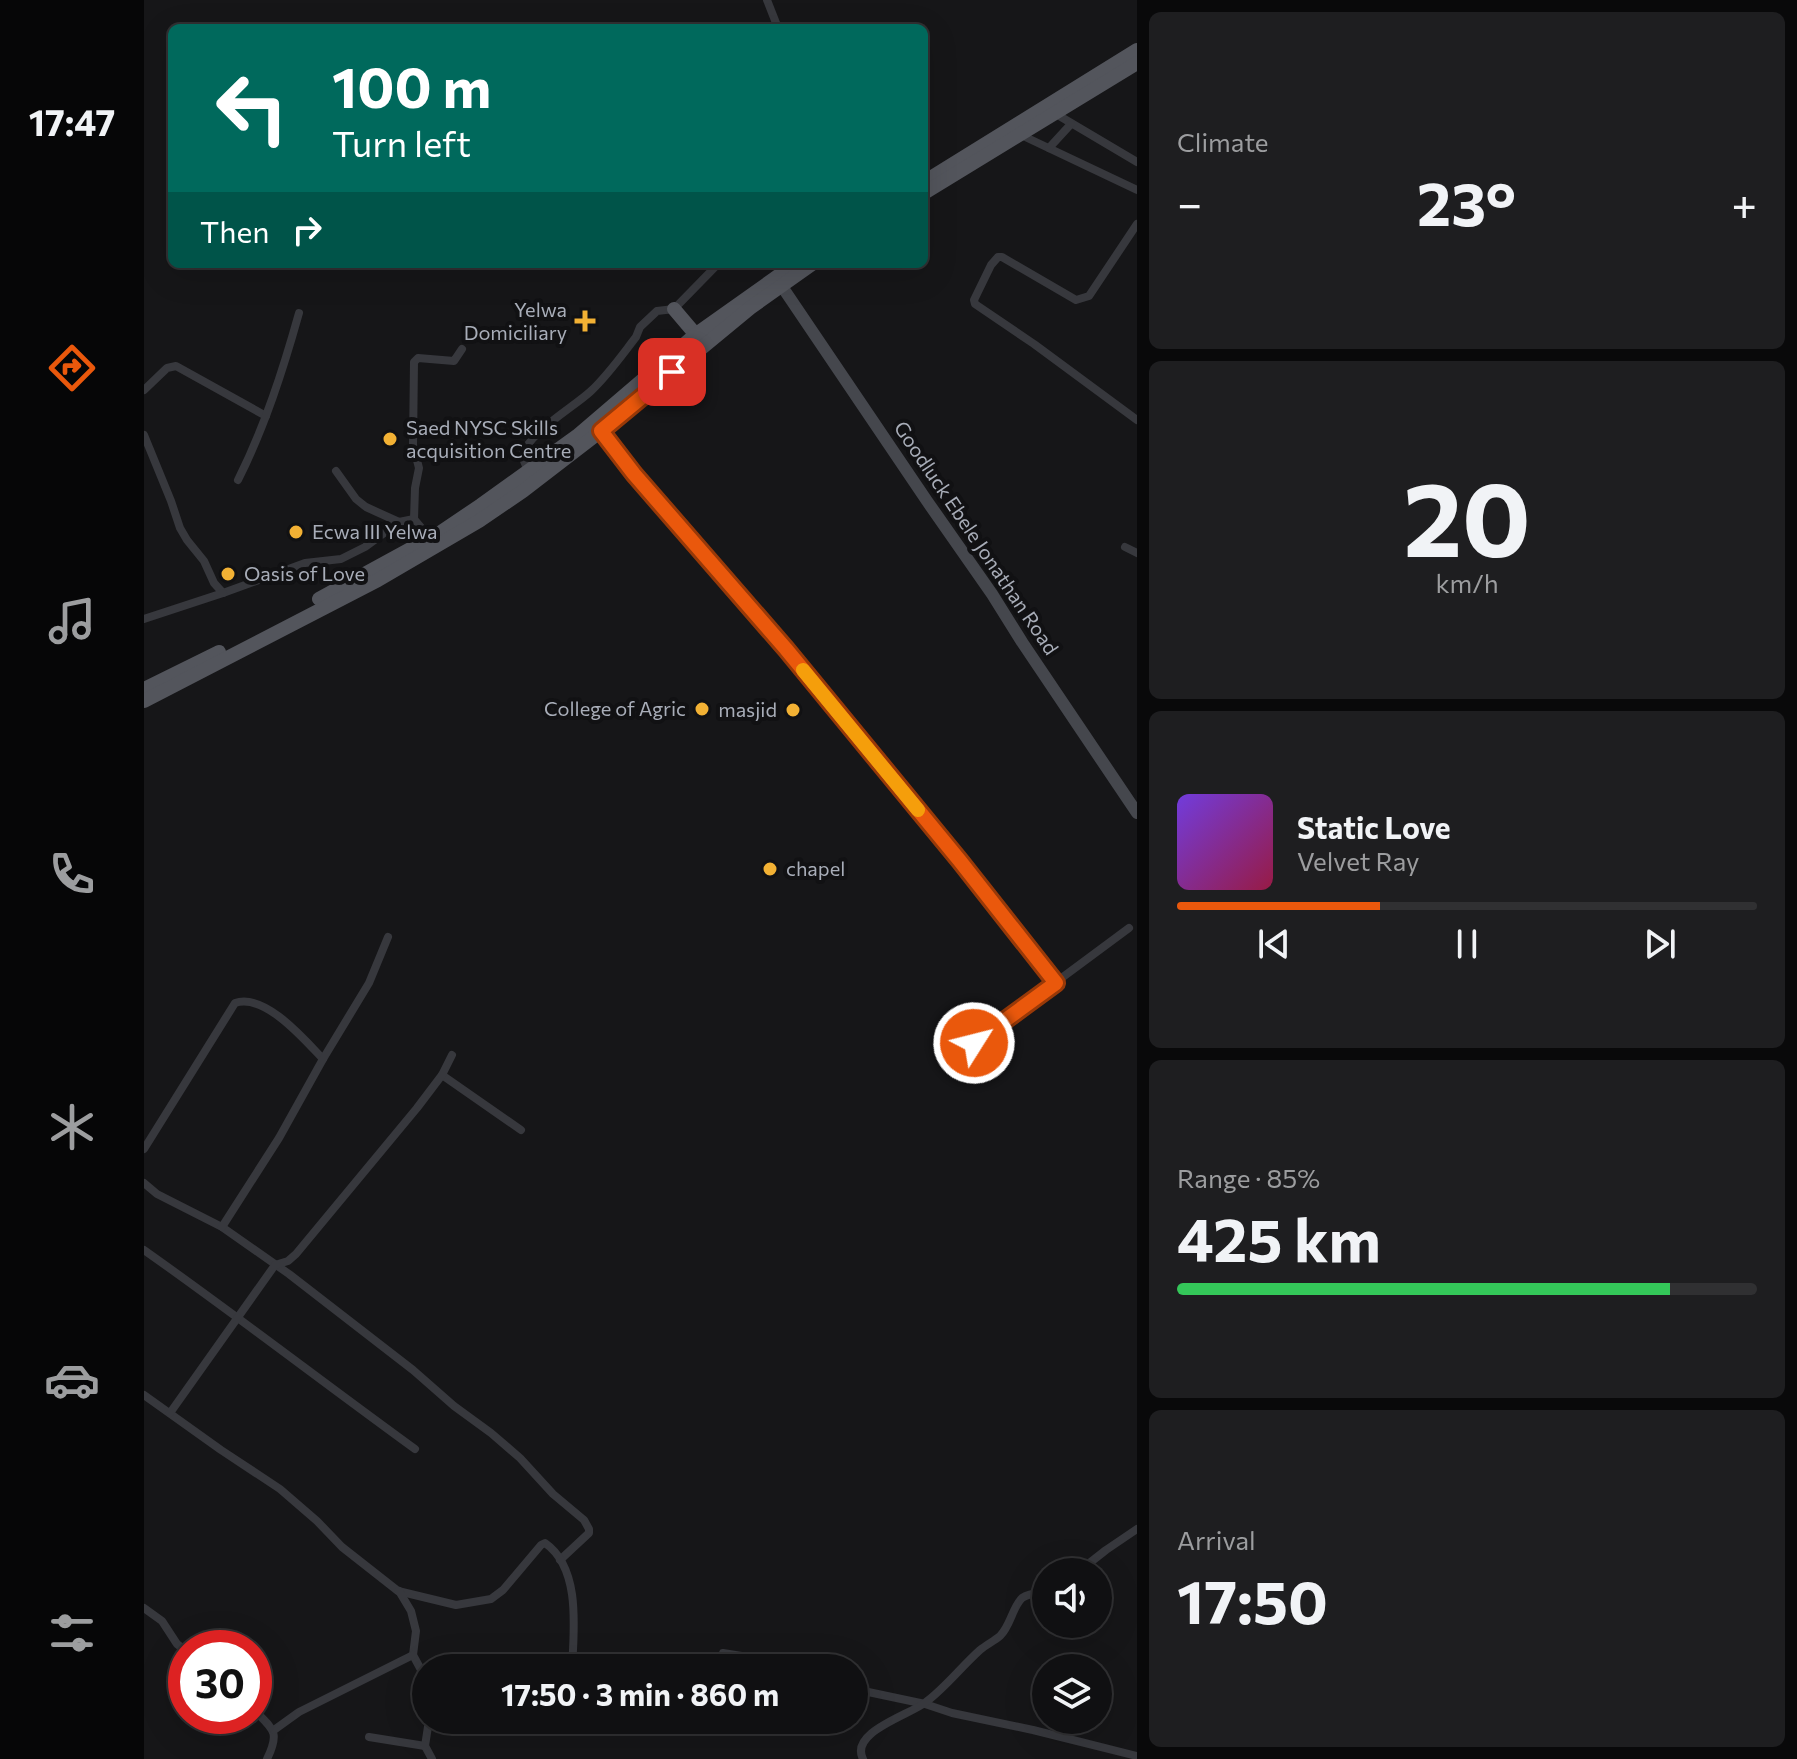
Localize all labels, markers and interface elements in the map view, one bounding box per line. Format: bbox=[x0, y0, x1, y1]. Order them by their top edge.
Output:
text: 100 m bbox=[332, 51, 491, 120]
icon: left bbox=[200, 56, 304, 160]
text: 17:47 bbox=[29, 99, 115, 143]
text: Turn left bbox=[332, 120, 471, 164]
text: Climate bbox=[1177, 126, 1269, 157]
text: 23° bbox=[1417, 165, 1516, 238]
text: − bbox=[1177, 175, 1202, 229]
text: + bbox=[1731, 175, 1757, 229]
icon: right bbox=[285, 208, 329, 252]
text: Then bbox=[200, 212, 269, 249]
place label: Yelwa Domiciliary bbox=[464, 297, 567, 344]
marker: Yelwa Domiciliary bbox=[574, 310, 596, 332]
pin bbox=[638, 338, 706, 406]
icon: directions bbox=[44, 340, 100, 396]
icon: arrive bbox=[650, 350, 694, 394]
place label: Saed NYSC Skills acquisition Centre bbox=[406, 415, 571, 462]
street label: Goodluck Ebele Jonathan Road bbox=[890, 416, 1064, 659]
marker: Saed NYSC Skills acquisition Centre bbox=[381, 430, 399, 448]
text: 20 bbox=[1403, 451, 1531, 578]
place label: Ecwa III Yelwa bbox=[312, 519, 438, 543]
marker: Ecwa III Yelwa bbox=[287, 523, 305, 541]
place label: Oasis of Love bbox=[244, 561, 365, 585]
marker: Oasis of Love bbox=[219, 565, 237, 583]
text: km/h bbox=[1435, 567, 1499, 598]
icon: music bbox=[44, 593, 100, 649]
place label: College of Agric bbox=[544, 696, 686, 720]
place label: masjid bbox=[718, 697, 777, 721]
marker: College of Agric bbox=[693, 700, 711, 718]
marker: masjid bbox=[784, 701, 802, 719]
text: Static Love bbox=[1297, 808, 1451, 845]
text: Velvet Ray bbox=[1297, 845, 1420, 876]
icon: phone bbox=[44, 846, 100, 902]
place label: chapel bbox=[786, 856, 845, 880]
marker: chapel bbox=[761, 860, 779, 878]
icon: previous bbox=[1252, 922, 1296, 966]
icon: pause bbox=[1445, 922, 1489, 966]
icon: next bbox=[1638, 922, 1682, 966]
position arrow bbox=[932, 1001, 1016, 1085]
icon: climate bbox=[44, 1099, 100, 1155]
text: Range · 85% bbox=[1177, 1162, 1320, 1193]
text: 425 km bbox=[1177, 1201, 1381, 1274]
icon: car bbox=[44, 1352, 100, 1408]
text: Arrival bbox=[1177, 1524, 1256, 1555]
map controls bbox=[1032, 1558, 1112, 1734]
button: sound bbox=[1032, 1558, 1112, 1638]
text: 17:50 bbox=[1177, 1563, 1328, 1636]
icon: filters bbox=[44, 1605, 100, 1661]
speed limit sign: 30 bbox=[168, 1630, 272, 1734]
button: layers bbox=[1032, 1654, 1112, 1734]
text: 17:50 · 3 min · 860 m bbox=[501, 1675, 779, 1712]

